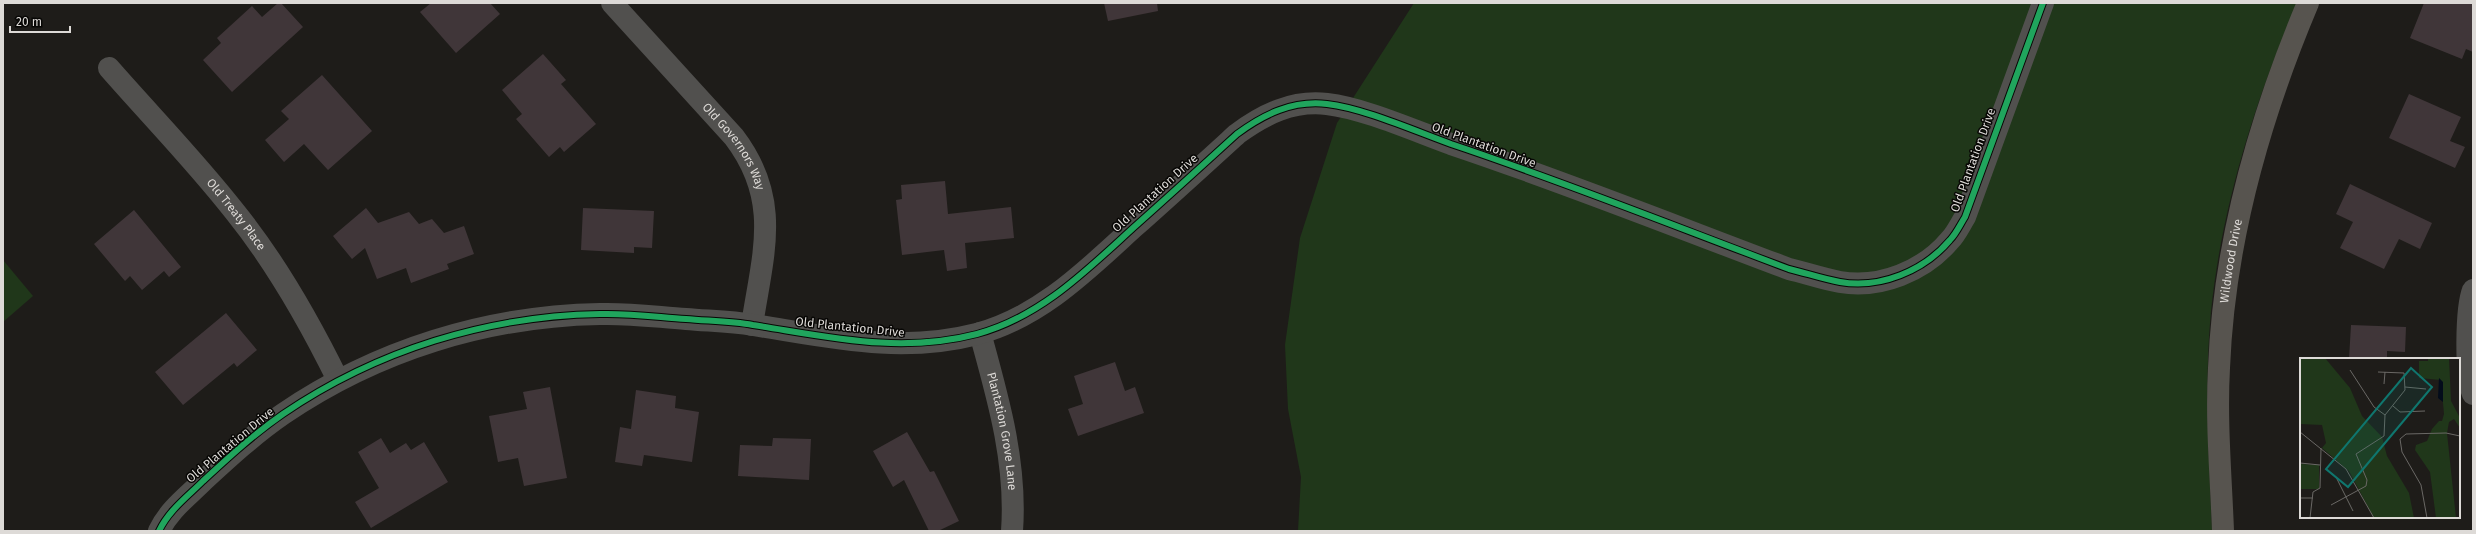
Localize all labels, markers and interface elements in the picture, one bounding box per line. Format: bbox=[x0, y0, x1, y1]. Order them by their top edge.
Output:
scale bar bbox=[10, 8, 70, 34]
text: 20 m bbox=[16, 15, 42, 29]
street label: Old Governors Way bbox=[699, 100, 767, 192]
street label: Old Plantation Drive bbox=[1948, 106, 1998, 214]
street label: Old Plantation Drive bbox=[1430, 120, 1538, 170]
street label: Old Plantation Drive bbox=[1110, 151, 1200, 235]
street label: Old Treaty Place bbox=[204, 176, 269, 253]
street label: Wildwood Drive bbox=[2217, 217, 2245, 304]
street label: Old Plantation Drive bbox=[795, 314, 905, 340]
inset map bbox=[2300, 358, 2460, 518]
street label: Plantation Grove Lane bbox=[984, 371, 1019, 491]
street label: Old Plantation Drive bbox=[183, 404, 277, 486]

